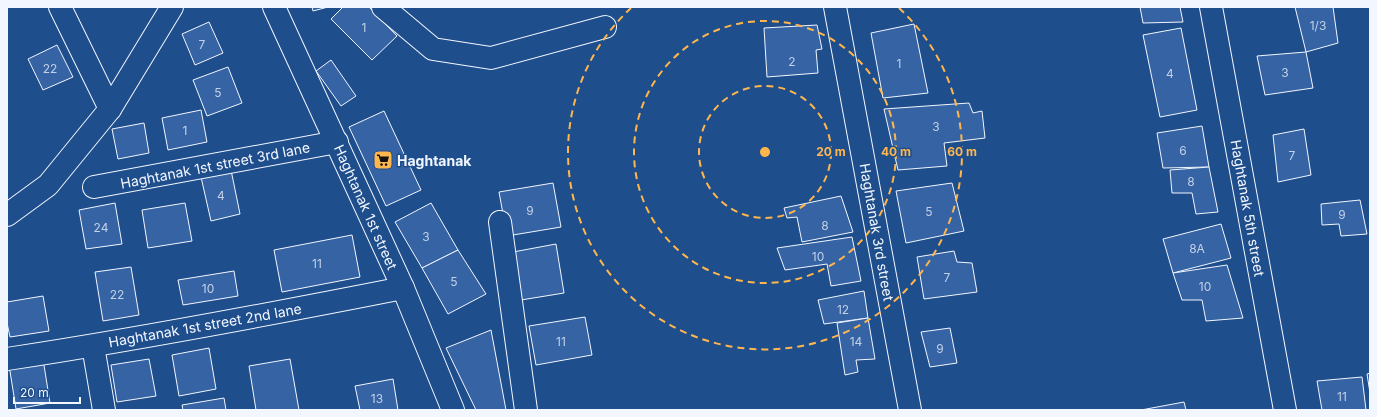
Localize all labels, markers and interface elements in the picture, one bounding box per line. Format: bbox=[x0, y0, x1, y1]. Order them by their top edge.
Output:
house number: 1/3 bbox=[1310, 18, 1326, 33]
house number: 1 bbox=[362, 20, 366, 35]
house number: 7 bbox=[199, 37, 206, 52]
house number: 2 bbox=[788, 54, 796, 69]
house number: 1 bbox=[897, 56, 901, 71]
house number: 22 bbox=[43, 61, 57, 76]
house number: 3 bbox=[1281, 65, 1289, 80]
house number: 4 bbox=[1166, 66, 1174, 81]
house number: 5 bbox=[214, 85, 222, 100]
house number: 3 bbox=[932, 119, 940, 134]
house number: 1 bbox=[183, 123, 187, 138]
street label: Haghtanak 1st street 3rd lane bbox=[119, 138, 311, 192]
street label: Haghtanak 5th street bbox=[1228, 138, 1268, 278]
street label: Haghtanak 1st street bbox=[331, 142, 401, 272]
house number: 6 bbox=[1179, 143, 1187, 158]
text: 20 m bbox=[816, 144, 846, 159]
text: 40 m bbox=[881, 144, 911, 159]
text: 60 m bbox=[947, 144, 977, 159]
centre of rings bbox=[758, 145, 772, 159]
house number: 7 bbox=[1289, 148, 1296, 163]
supermarket icon: Haghtanak bbox=[372, 149, 394, 171]
place label: Haghtanak bbox=[397, 152, 472, 169]
street label: Haghtanak 3rd street bbox=[857, 162, 898, 303]
house number: 8 bbox=[1187, 174, 1195, 189]
house number: 4 bbox=[217, 188, 225, 203]
house number: 9 bbox=[526, 203, 534, 218]
house number: 5 bbox=[925, 204, 933, 219]
house number: 9 bbox=[1338, 207, 1346, 222]
house number: 8 bbox=[821, 218, 829, 233]
house number: 24 bbox=[94, 220, 109, 235]
house number: 3 bbox=[422, 229, 430, 244]
house number: 8А bbox=[1189, 241, 1205, 256]
house number: 10 bbox=[812, 249, 824, 264]
house number: 11 bbox=[312, 256, 322, 271]
house number: 7 bbox=[944, 270, 951, 285]
house number: 5 bbox=[450, 274, 458, 289]
house number: 10 bbox=[1199, 279, 1211, 294]
house number: 10 bbox=[202, 281, 214, 296]
house number: 22 bbox=[110, 287, 124, 302]
street label: Haghtanak 1st street 2nd lane bbox=[107, 300, 303, 350]
house number: 12 bbox=[837, 302, 849, 317]
house number: 11 bbox=[556, 334, 566, 349]
house number: 14 bbox=[850, 334, 863, 349]
house number: 9 bbox=[936, 341, 944, 356]
scale bar bbox=[14, 379, 80, 405]
text: 20 m bbox=[20, 385, 49, 400]
house number: 11 bbox=[1337, 389, 1347, 404]
house number: 13 bbox=[371, 391, 383, 406]

